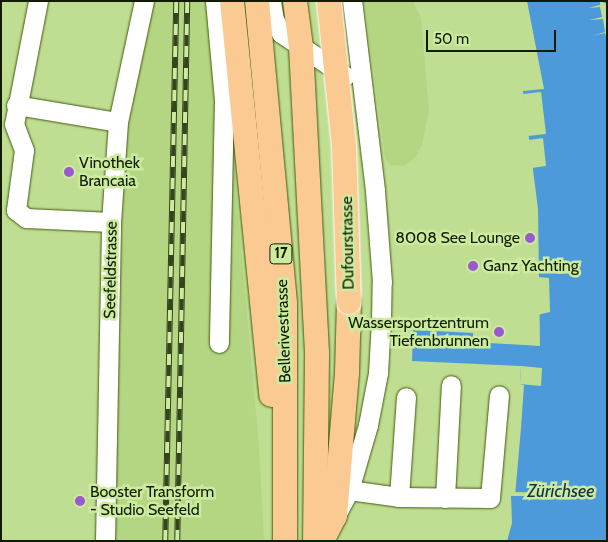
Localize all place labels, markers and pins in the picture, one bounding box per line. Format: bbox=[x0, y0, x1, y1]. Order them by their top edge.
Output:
place label: Vinothek Brancaia bbox=[79, 153, 140, 191]
marker: Vinothek Brancaia bbox=[63, 166, 75, 178]
place label: 8008 See Lounge bbox=[395, 228, 520, 248]
marker: 8008 See Lounge bbox=[524, 232, 536, 244]
place label: Ganz Yachting bbox=[483, 256, 579, 276]
marker: Ganz Yachting bbox=[467, 260, 479, 272]
place label: Wassersportzentrum Tiefenbrunnen bbox=[348, 313, 489, 351]
marker: Wassersportzentrum Tiefenbrunnen bbox=[493, 326, 505, 338]
place label: Booster Transform - Studio Seefeld bbox=[90, 482, 214, 520]
marker: Booster Transform - Studio Seefeld bbox=[74, 495, 86, 507]

